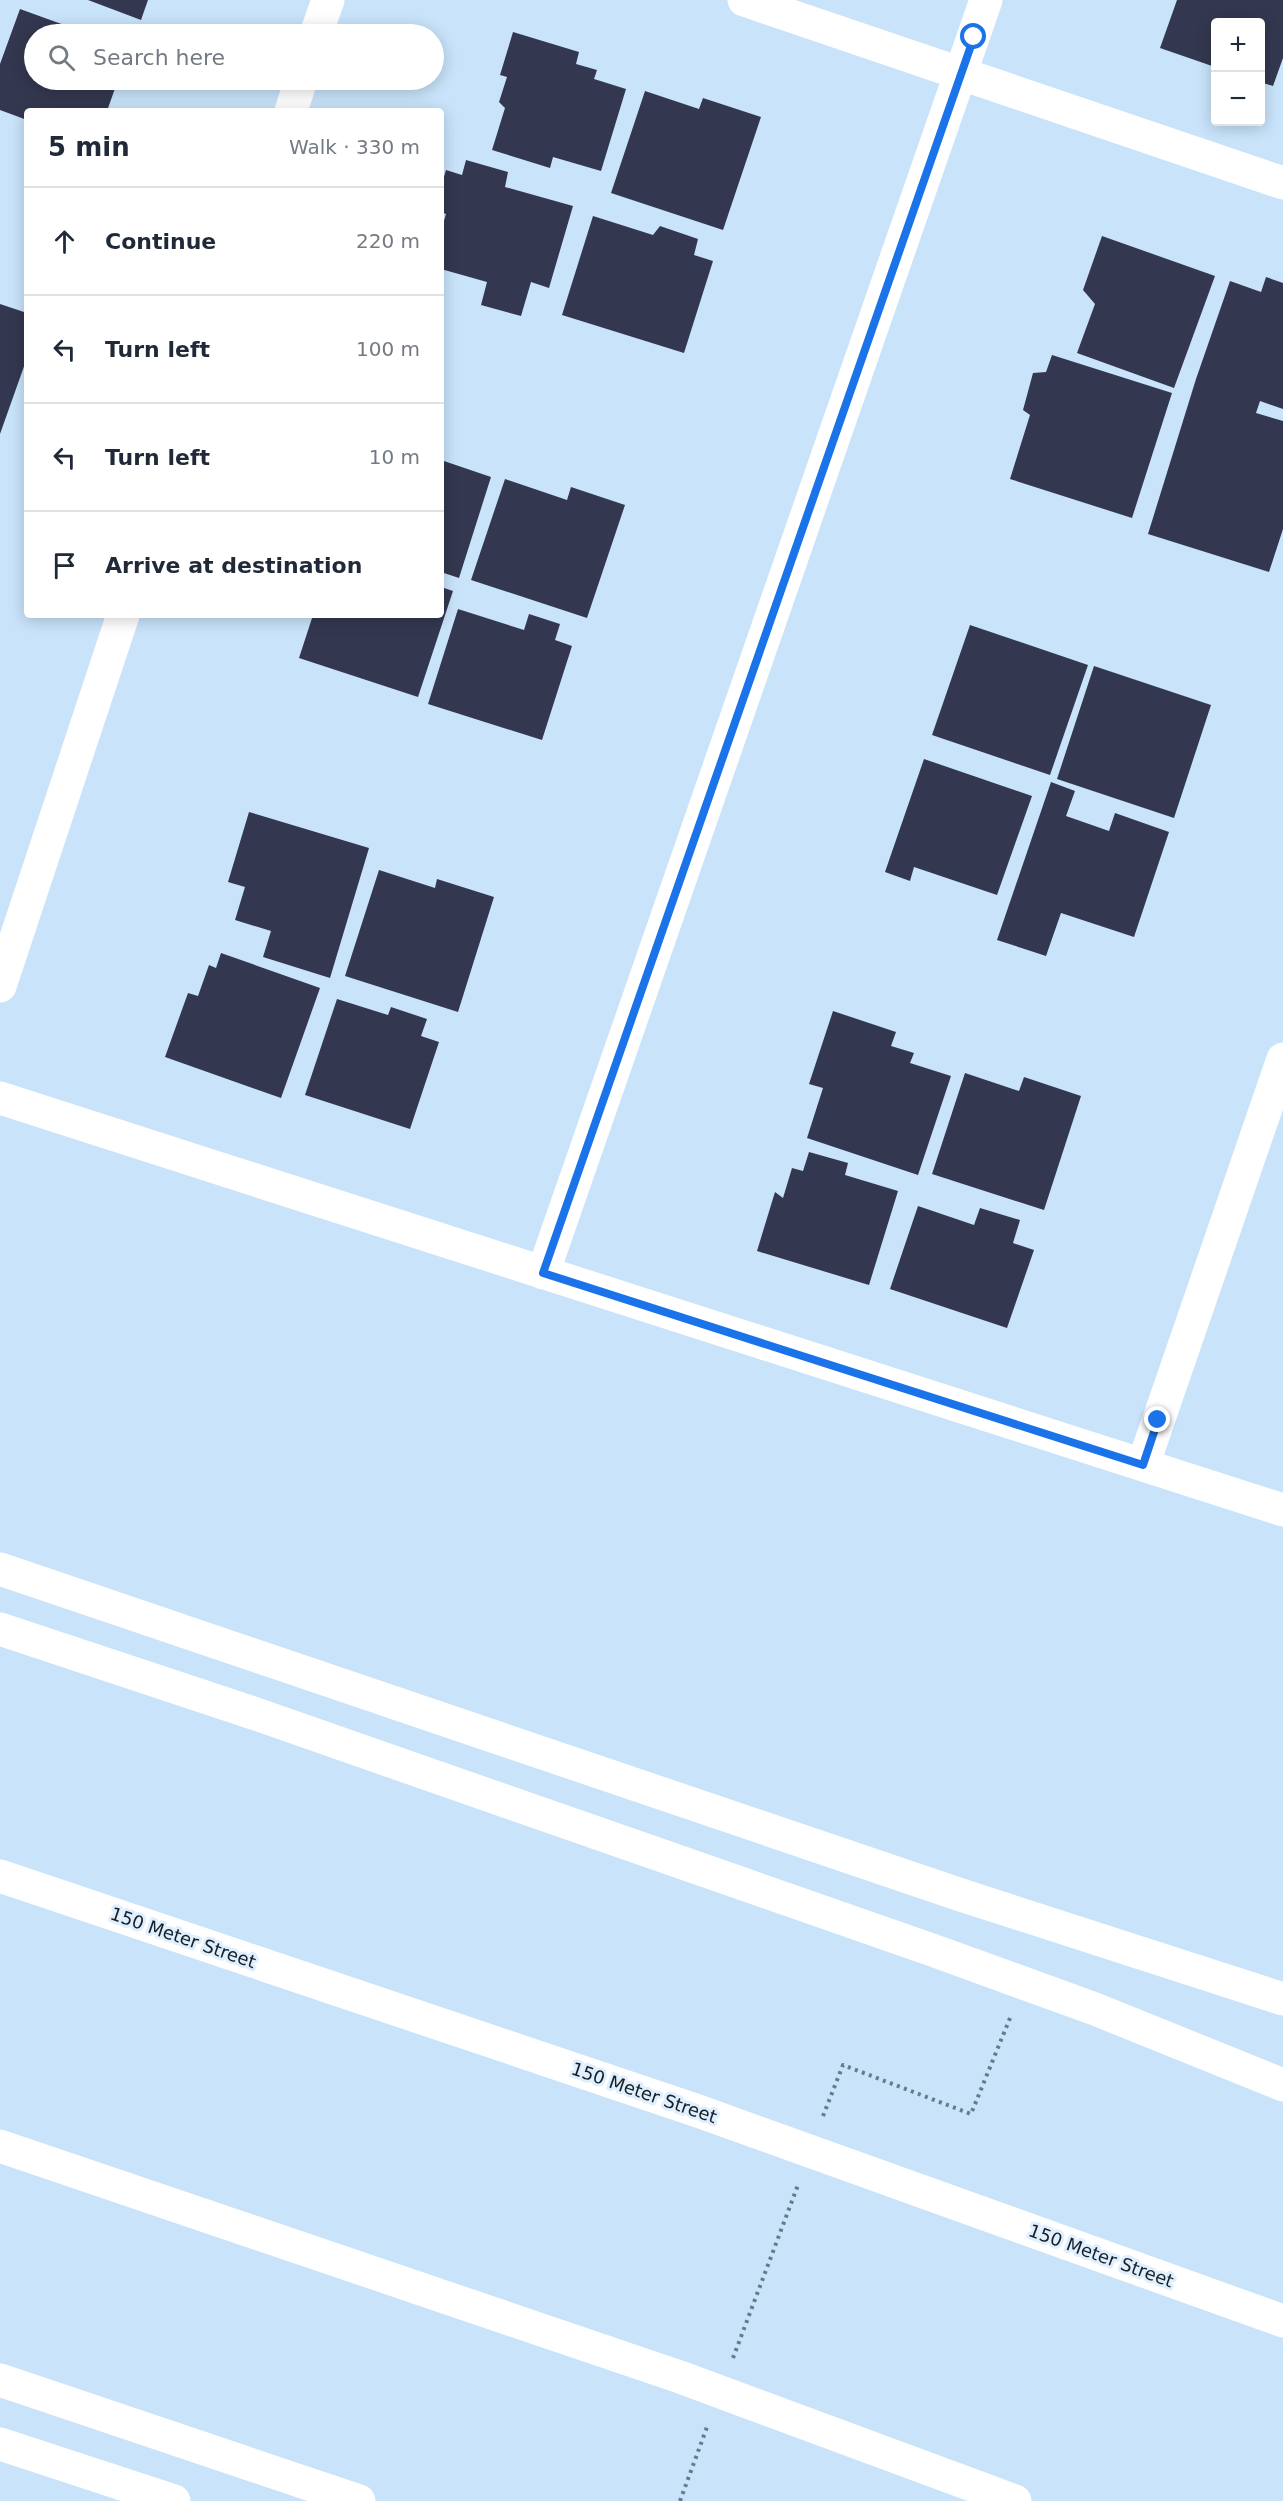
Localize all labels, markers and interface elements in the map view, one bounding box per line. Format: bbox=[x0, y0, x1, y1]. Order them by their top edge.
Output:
map controls bbox=[1211, 18, 1265, 126]
button: + bbox=[1211, 18, 1265, 72]
route start bbox=[960, 23, 986, 49]
search box bbox=[24, 24, 444, 90]
icon: search bbox=[45, 41, 78, 74]
text: Search here bbox=[93, 45, 225, 70]
button: − bbox=[1211, 72, 1265, 126]
text: 5 min bbox=[48, 132, 130, 162]
text: Walk · 330 m bbox=[289, 135, 420, 159]
icon: ahead bbox=[48, 225, 81, 258]
text: Continue bbox=[105, 229, 216, 254]
text: 220 m bbox=[356, 229, 420, 253]
icon: left bbox=[48, 333, 81, 366]
text: Turn left bbox=[105, 337, 210, 362]
text: 100 m bbox=[356, 337, 420, 361]
icon: left bbox=[48, 441, 81, 474]
text: Turn left bbox=[105, 445, 210, 470]
text: 10 m bbox=[369, 445, 420, 469]
icon: arrive bbox=[48, 549, 81, 582]
text: Arrive at destination bbox=[105, 553, 362, 578]
route end bbox=[1144, 1406, 1170, 1432]
street label: 150 Meter Street bbox=[108, 1903, 259, 1972]
street label: 150 Meter Street bbox=[569, 2058, 720, 2127]
street label: 150 Meter Street bbox=[1026, 2220, 1176, 2292]

